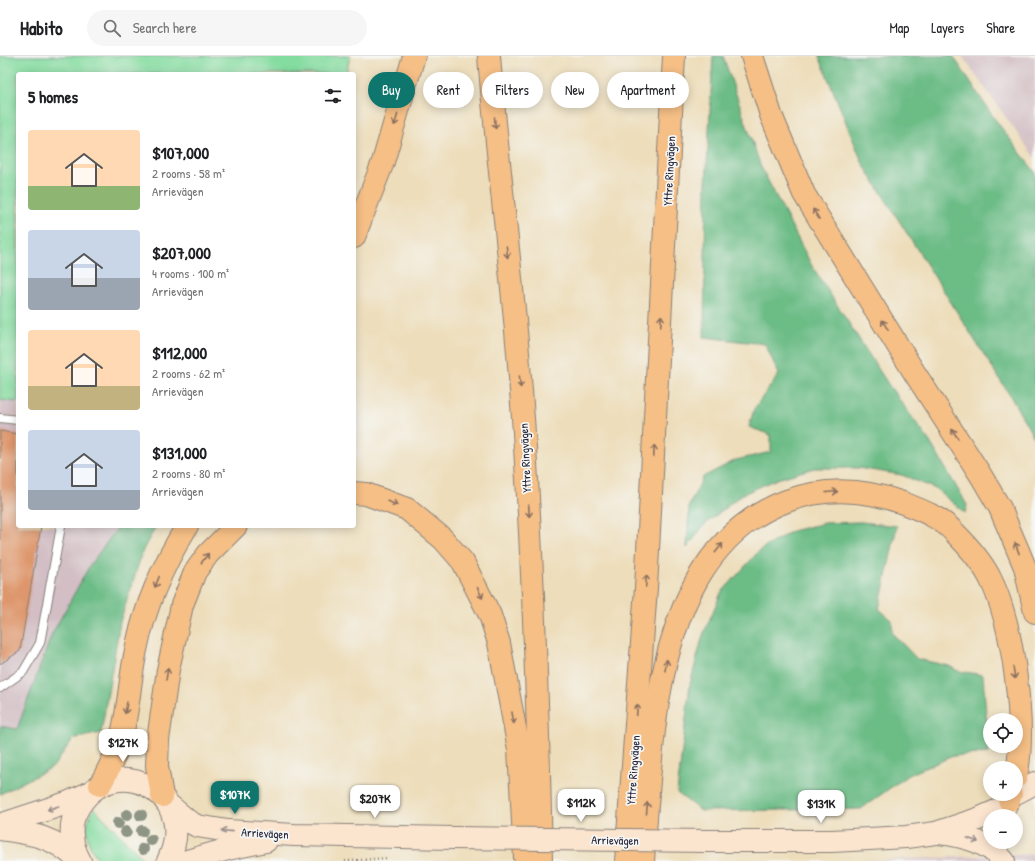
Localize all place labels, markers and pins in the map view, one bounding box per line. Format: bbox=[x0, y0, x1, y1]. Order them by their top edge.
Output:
pin: $127K bbox=[95, 729, 151, 763]
pin: $107K bbox=[207, 781, 263, 815]
pin: $207K bbox=[347, 785, 403, 819]
pin: $112K bbox=[553, 789, 609, 823]
pin: $131K bbox=[793, 790, 849, 824]

